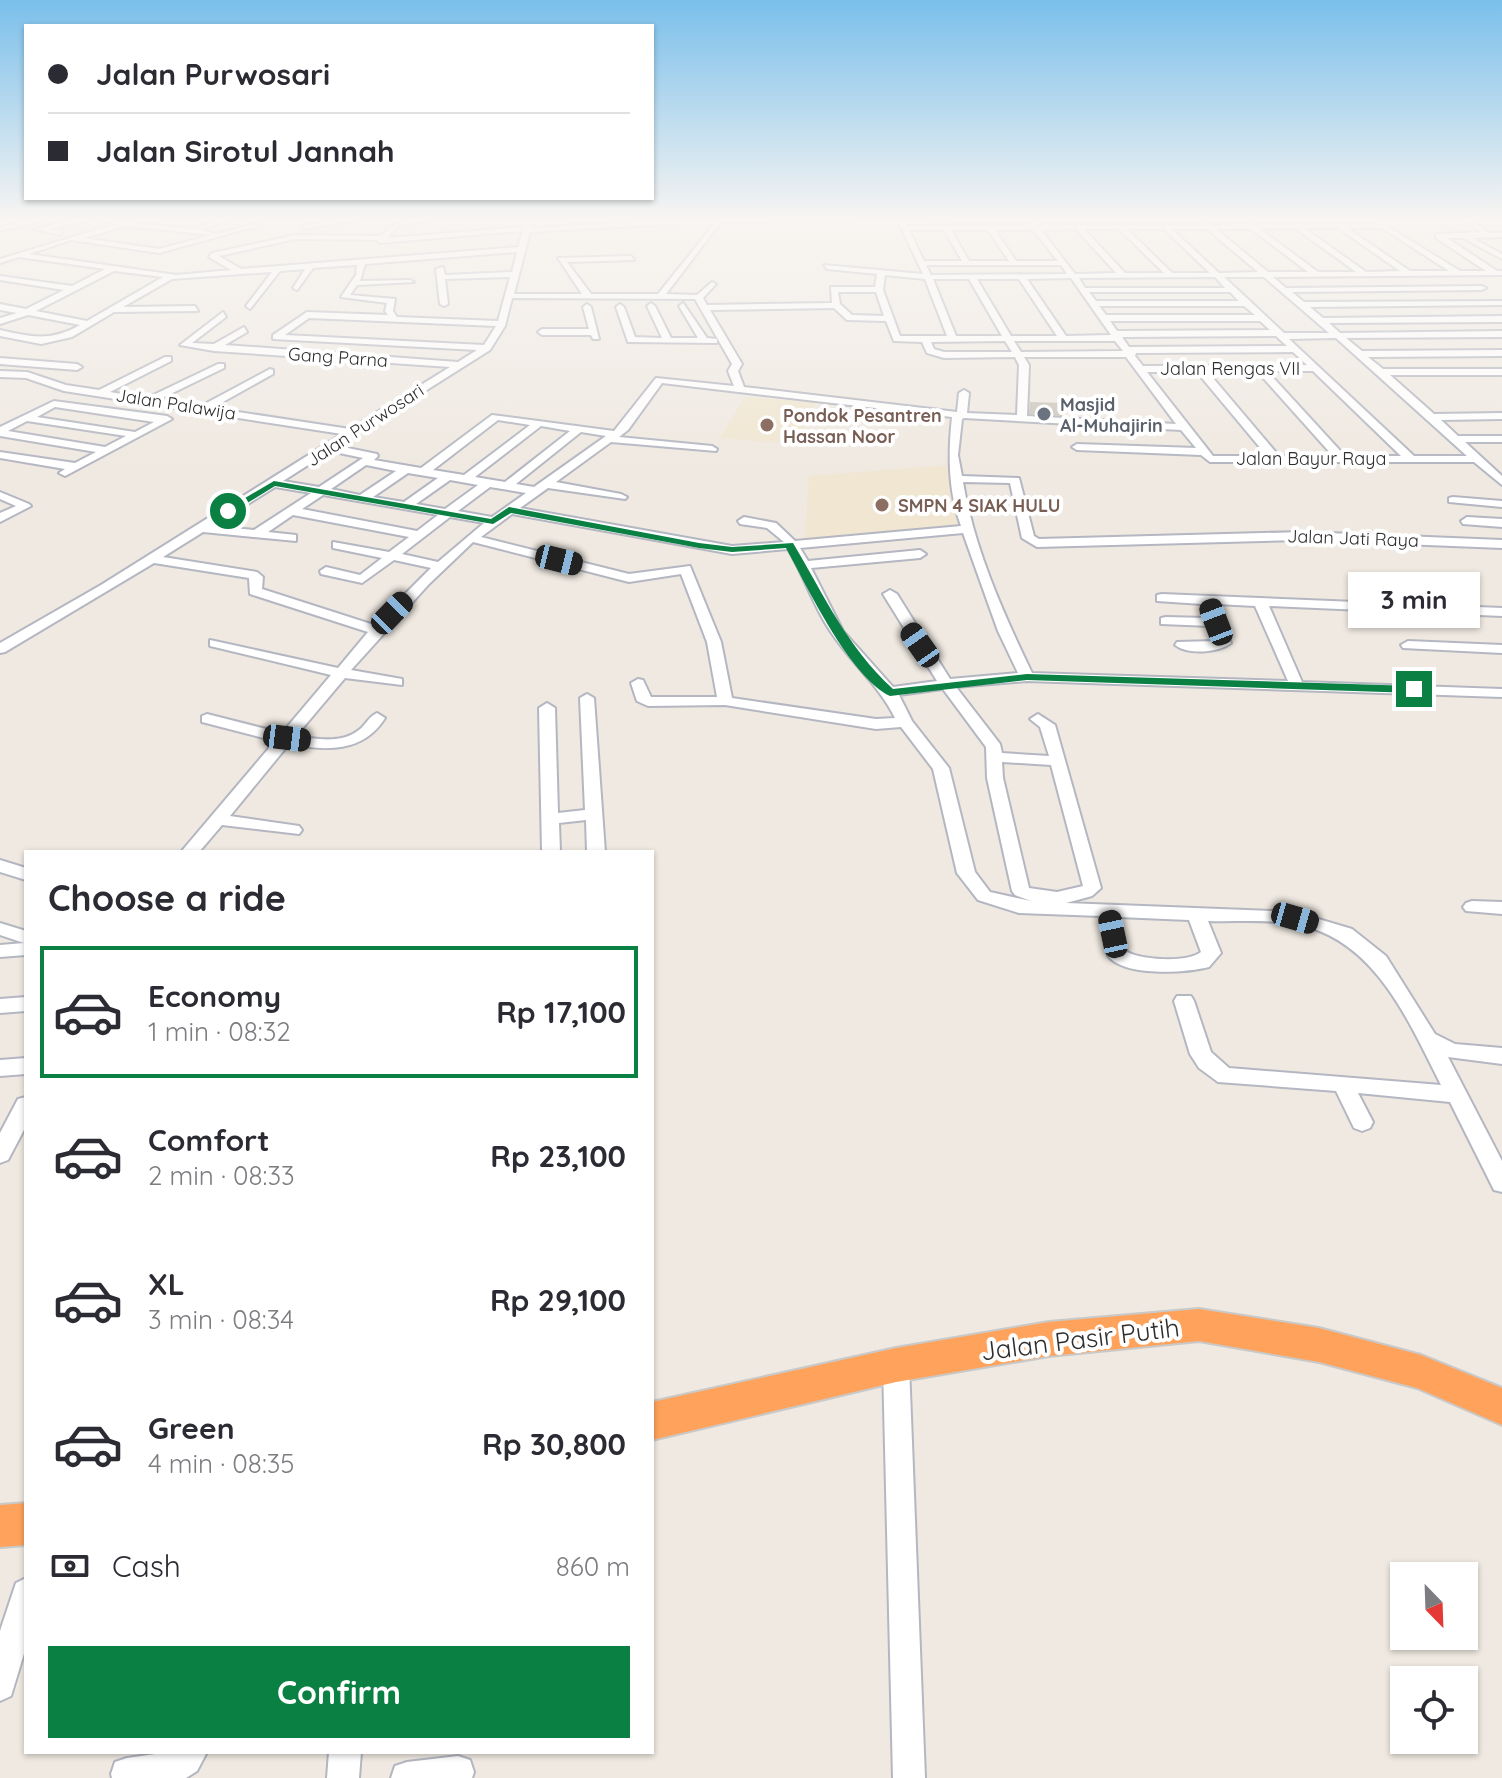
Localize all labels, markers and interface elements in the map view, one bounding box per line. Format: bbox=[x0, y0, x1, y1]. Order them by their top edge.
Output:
text: Jalan Purwosari bbox=[96, 55, 330, 93]
text: Jalan Sirotul Jannah bbox=[96, 132, 395, 170]
street label: Gang Parna bbox=[287, 342, 389, 372]
street label: Jalan Rengas VII bbox=[1160, 357, 1300, 380]
street label: Jalan Purwosari bbox=[302, 379, 428, 471]
street label: Jalan Palawija bbox=[114, 383, 238, 425]
place label: Masjid Al-Muhajirin bbox=[1060, 393, 1163, 437]
place label: Pondok Pesantren Hassan Noor bbox=[783, 404, 942, 448]
marker: Masjid Al-Muhajirin bbox=[1035, 405, 1053, 423]
marker: Pondok Pesantren Hassan Noor bbox=[758, 416, 776, 434]
street label: Jalan Bayur Raya bbox=[1236, 447, 1386, 470]
route start bbox=[210, 493, 246, 529]
place label: SMPN 4 SIAK HULU bbox=[898, 494, 1060, 517]
marker: SMPN 4 SIAK HULU bbox=[873, 496, 891, 514]
street label: Jalan Jati Raya bbox=[1287, 524, 1419, 552]
car bbox=[533, 543, 585, 577]
callout: 3 min bbox=[1348, 573, 1480, 629]
text: 3 min bbox=[1381, 583, 1447, 616]
car bbox=[367, 587, 417, 639]
car bbox=[1196, 595, 1236, 649]
car bbox=[896, 618, 944, 672]
route end bbox=[1396, 671, 1432, 707]
car bbox=[262, 723, 312, 753]
text: Choose a ride bbox=[48, 875, 286, 920]
car bbox=[1269, 900, 1321, 936]
car bbox=[1096, 908, 1130, 960]
icon: car bbox=[52, 976, 124, 1048]
text: Economy bbox=[148, 977, 281, 1015]
text: Rp 17,100 bbox=[496, 993, 626, 1031]
text: 1 min · 08:32 bbox=[148, 1015, 291, 1048]
icon: car bbox=[52, 1120, 124, 1192]
text: Comfort bbox=[148, 1121, 269, 1159]
text: Rp 23,100 bbox=[490, 1137, 626, 1175]
text: 2 min · 08:33 bbox=[148, 1159, 295, 1192]
icon: car bbox=[52, 1264, 124, 1336]
text: XL bbox=[148, 1265, 185, 1303]
text: Rp 29,100 bbox=[490, 1281, 626, 1319]
text: 3 min · 08:34 bbox=[148, 1303, 294, 1336]
street label: Jalan Pasir Putih bbox=[979, 1310, 1181, 1368]
icon: car bbox=[52, 1408, 124, 1480]
text: Green bbox=[148, 1409, 235, 1447]
text: Rp 30,800 bbox=[482, 1425, 626, 1463]
text: 4 min · 08:35 bbox=[148, 1447, 295, 1480]
icon: cash bbox=[48, 1544, 92, 1588]
text: Cash bbox=[112, 1547, 181, 1585]
text: 860 m bbox=[556, 1550, 630, 1583]
north arrow bbox=[1390, 1562, 1478, 1650]
map controls bbox=[1390, 1562, 1478, 1754]
button: Confirm bbox=[48, 1646, 630, 1738]
button: locate bbox=[1390, 1666, 1478, 1754]

